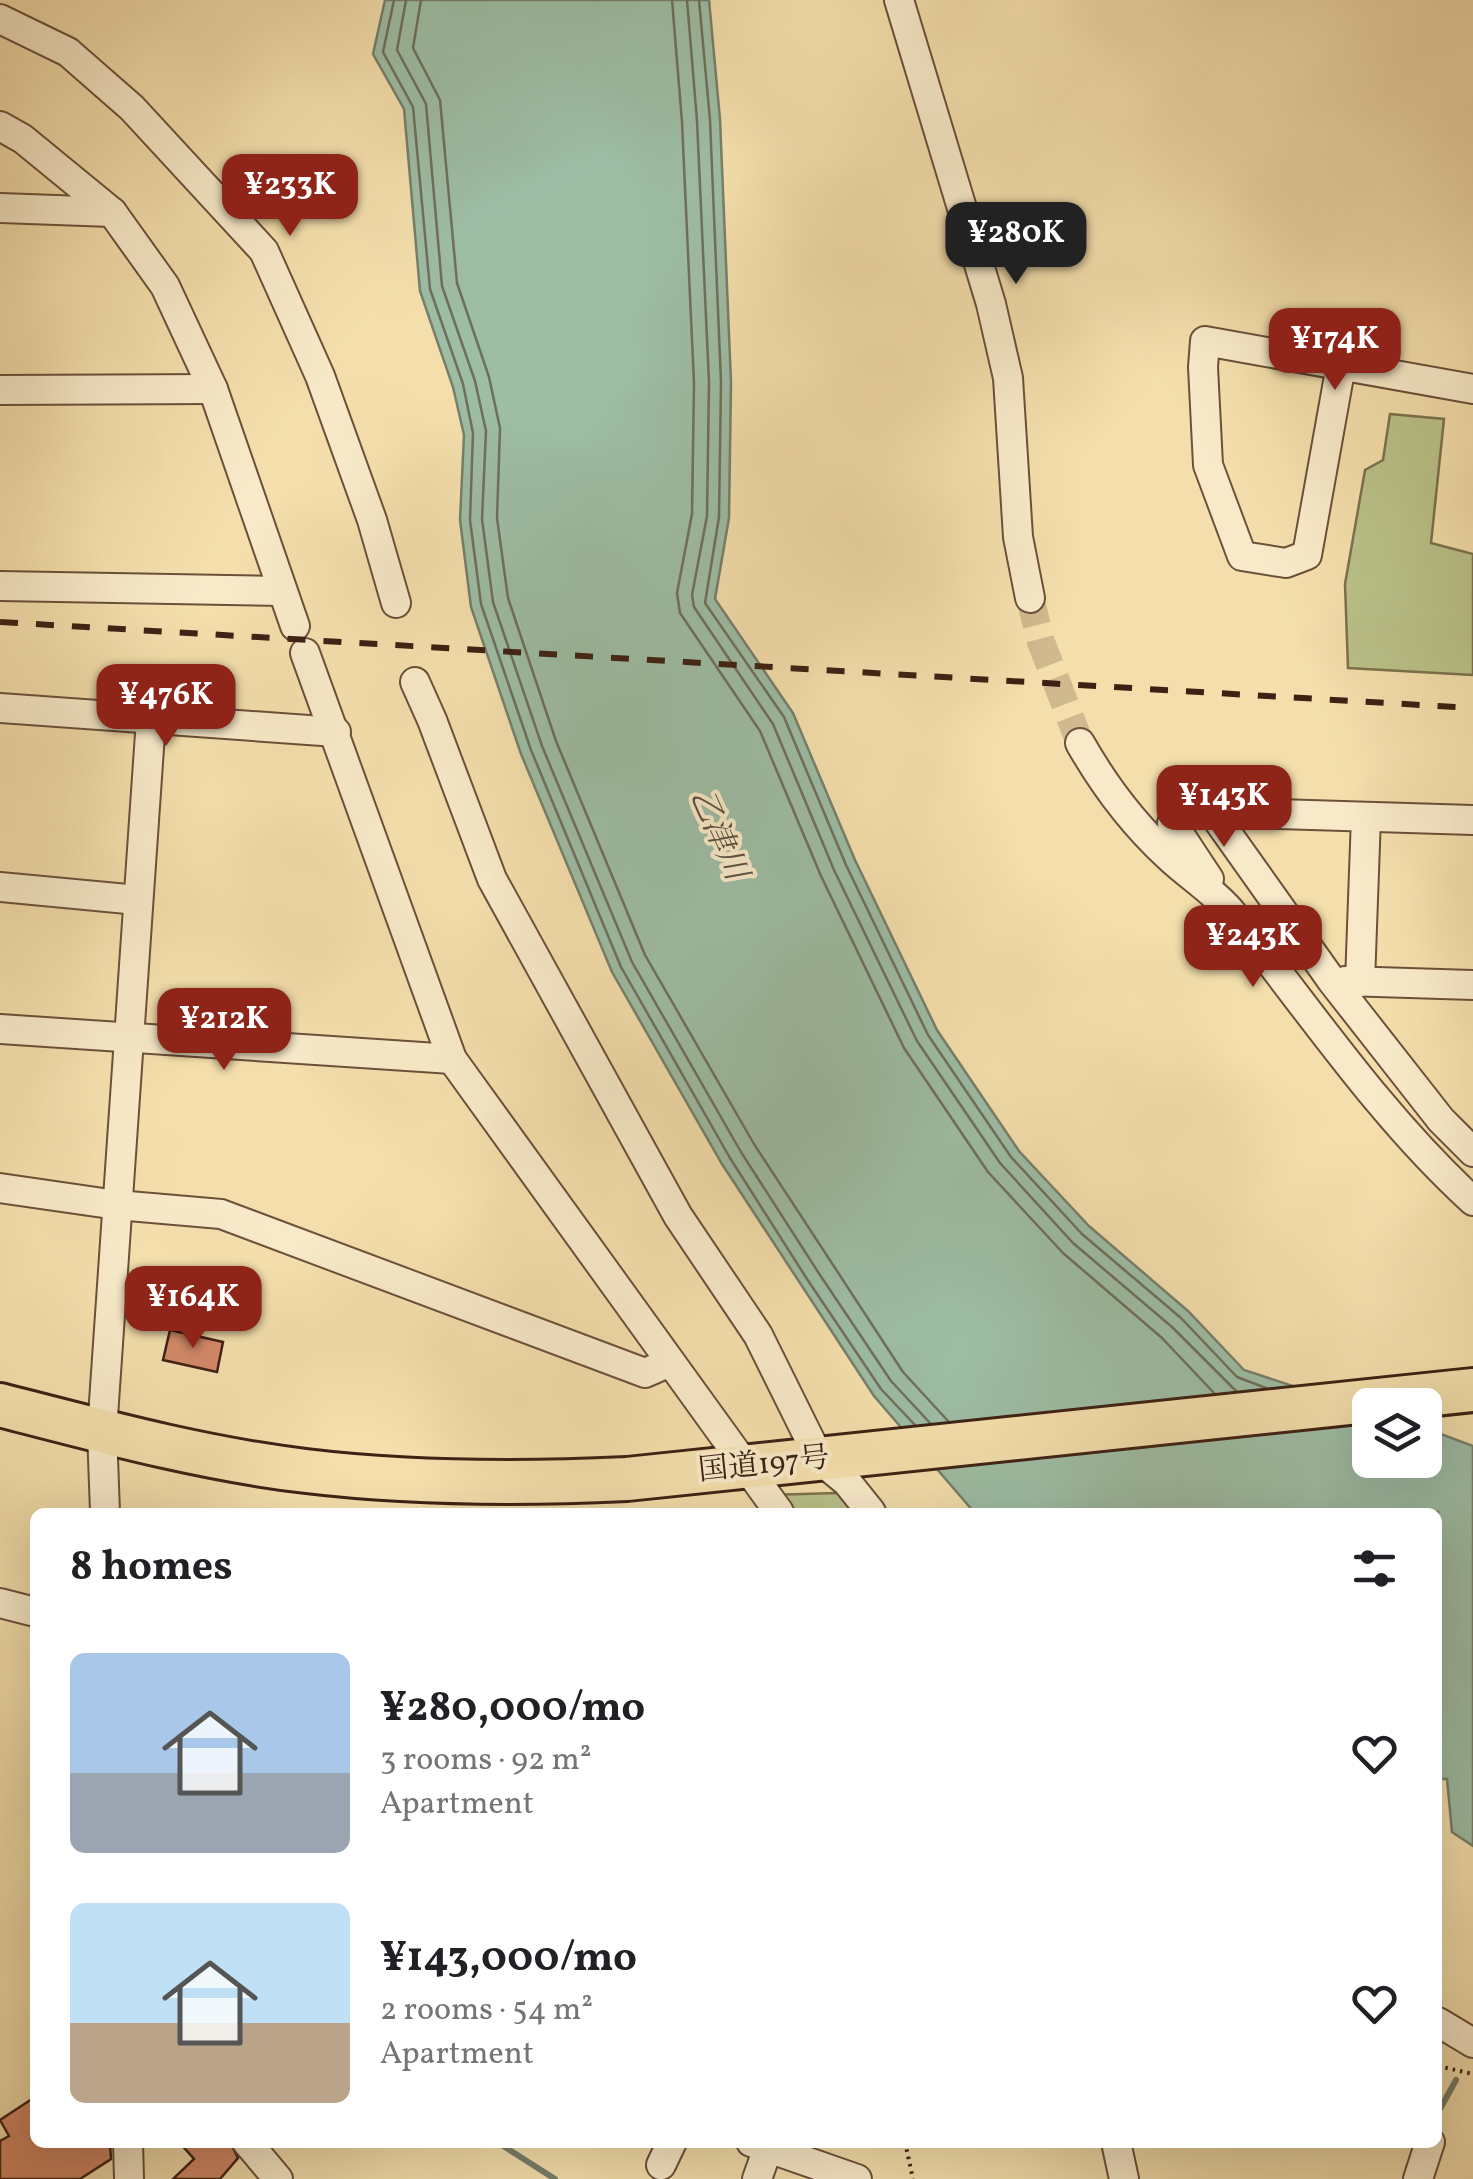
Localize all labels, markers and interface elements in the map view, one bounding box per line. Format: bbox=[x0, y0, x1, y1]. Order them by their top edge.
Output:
pin: ¥233K bbox=[220, 154, 360, 239]
text: ¥233K bbox=[244, 164, 336, 208]
pin: ¥280K bbox=[946, 202, 1086, 287]
text: ¥280K bbox=[967, 212, 1065, 256]
pin: ¥174K bbox=[1265, 308, 1405, 393]
text: ¥174K bbox=[1291, 318, 1379, 362]
pin: ¥476K bbox=[96, 664, 236, 749]
text: ¥476K bbox=[119, 674, 213, 718]
pin: ¥143K bbox=[1154, 765, 1294, 850]
text: ¥143K bbox=[1179, 775, 1269, 819]
water label: 乙津川 bbox=[677, 782, 758, 891]
pin: ¥243K bbox=[1183, 905, 1323, 990]
text: ¥243K bbox=[1206, 915, 1300, 959]
pin: ¥212K bbox=[154, 988, 294, 1073]
text: ¥212K bbox=[179, 998, 269, 1042]
pin: ¥164K bbox=[123, 1266, 263, 1351]
text: ¥164K bbox=[147, 1276, 239, 1320]
map controls bbox=[1352, 1388, 1442, 1478]
button: layers bbox=[1352, 1388, 1442, 1478]
street label: 国道197号 bbox=[696, 1437, 832, 1493]
text: 8 homes bbox=[70, 1539, 233, 1598]
icon: filters bbox=[1347, 1541, 1402, 1596]
text: ¥280,000/mo bbox=[380, 1680, 645, 1739]
icon: home bbox=[150, 1693, 270, 1813]
icon: heart bbox=[1347, 1726, 1402, 1781]
text: 3 rooms · 92 m² bbox=[380, 1739, 592, 1783]
text: Apartment bbox=[380, 1783, 534, 1827]
text: ¥143,000/mo bbox=[380, 1930, 637, 1989]
icon: home bbox=[150, 1943, 270, 2063]
icon: heart bbox=[1347, 1976, 1402, 2031]
text: 2 rooms · 54 m² bbox=[380, 1989, 593, 2033]
text: Apartment bbox=[380, 2033, 534, 2077]

